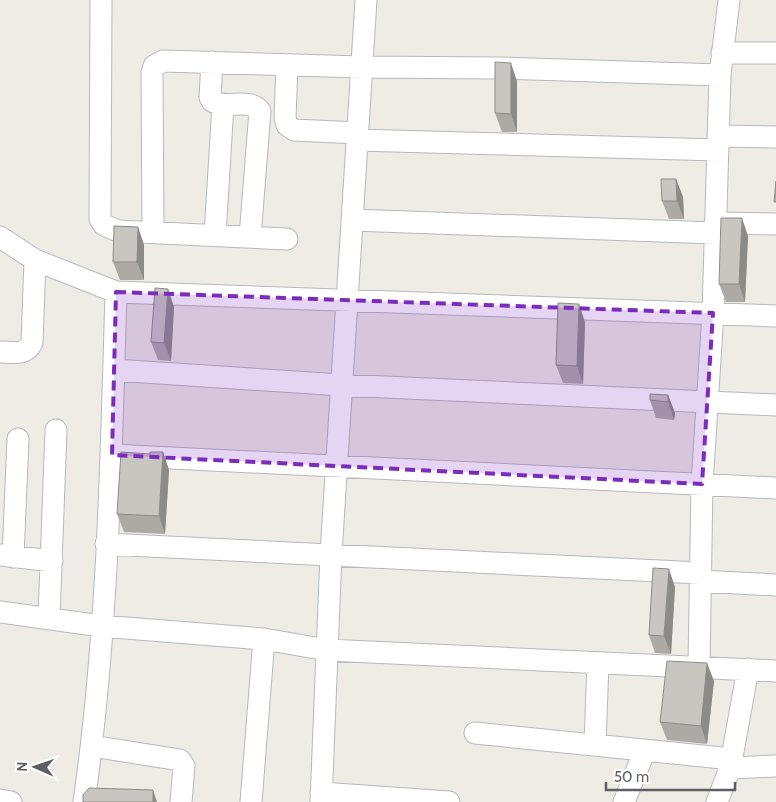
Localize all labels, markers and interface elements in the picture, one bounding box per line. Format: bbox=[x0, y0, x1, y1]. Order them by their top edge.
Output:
north arrow bbox=[10, 742, 60, 792]
scale bar bbox=[606, 760, 735, 792]
text: N bbox=[13, 761, 31, 772]
text: 50 m bbox=[614, 768, 649, 786]

